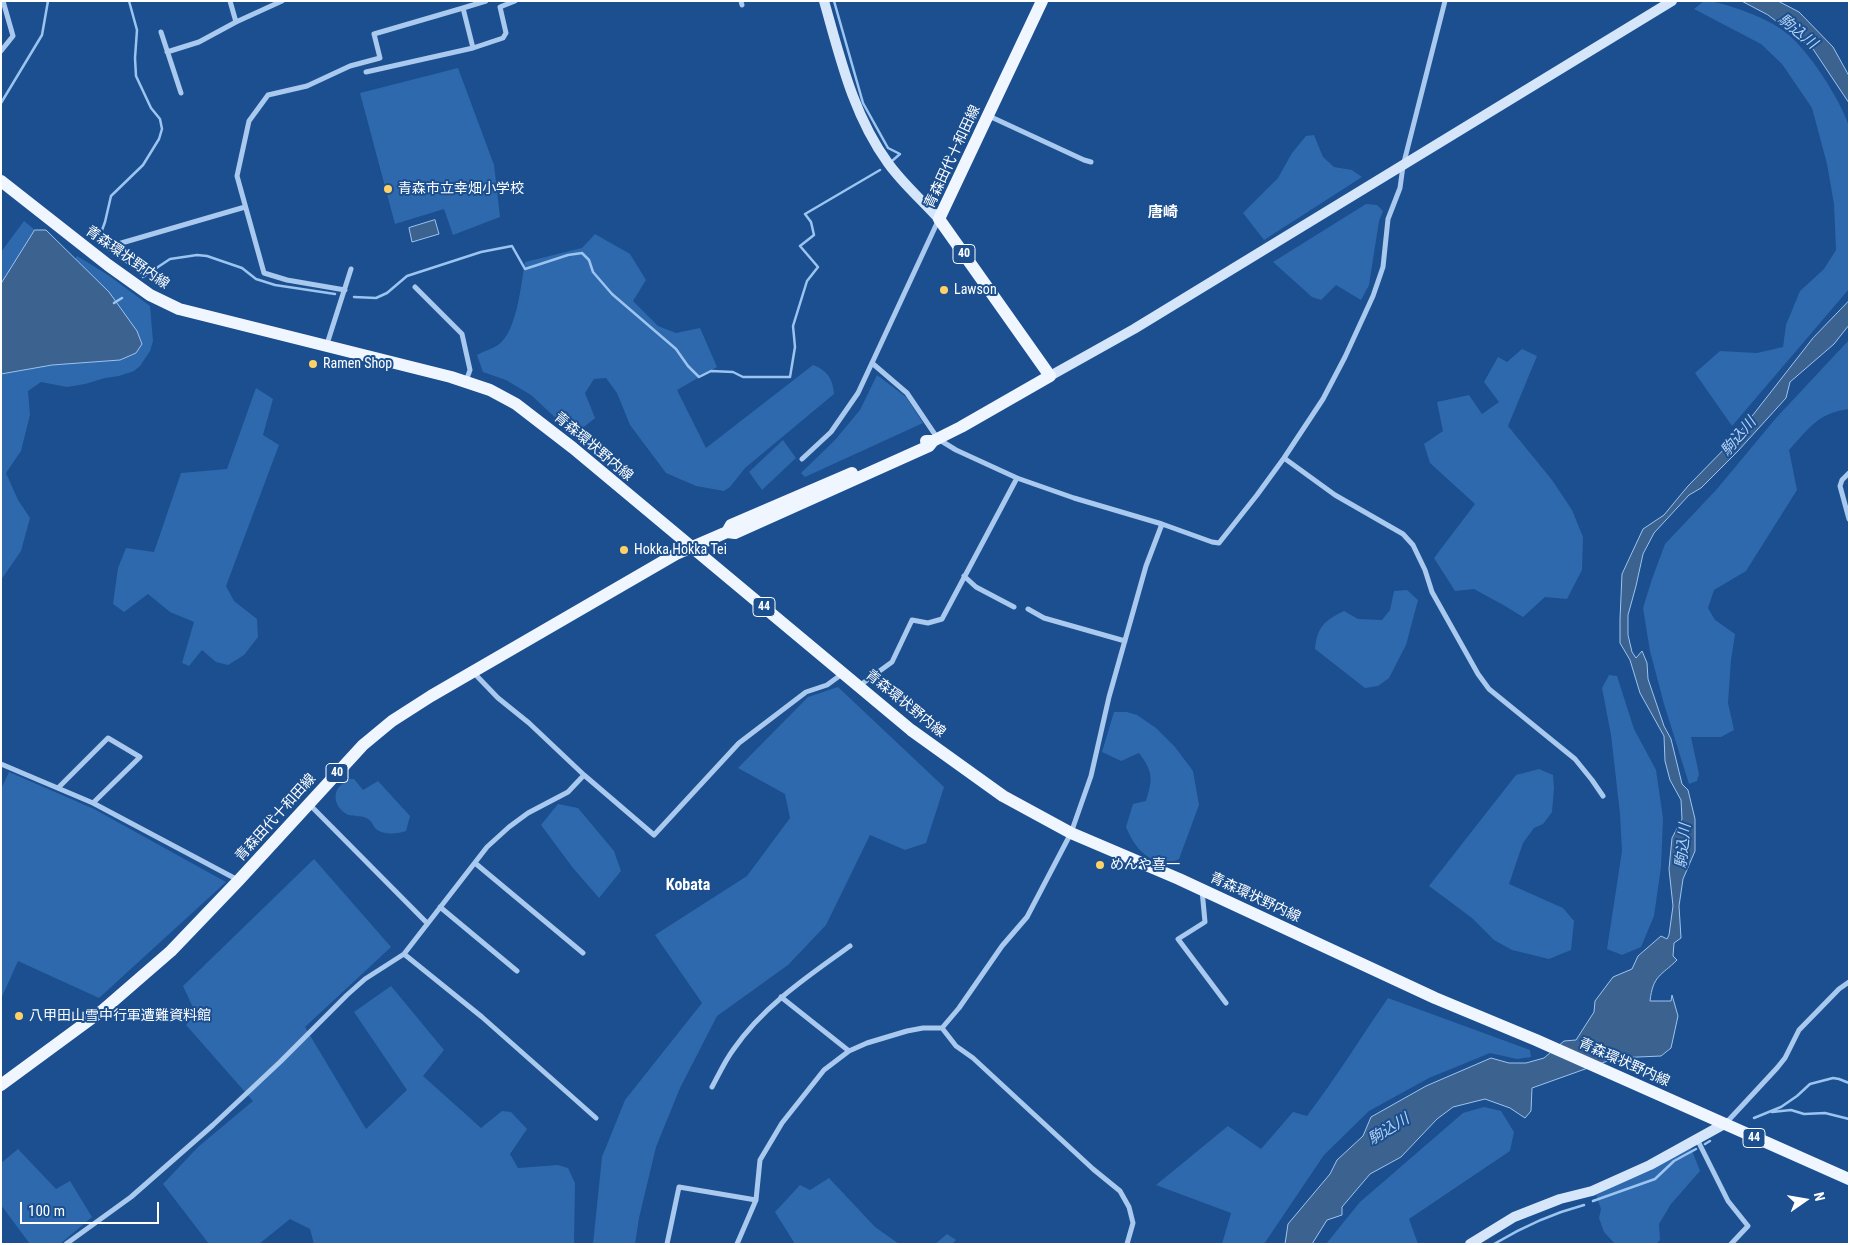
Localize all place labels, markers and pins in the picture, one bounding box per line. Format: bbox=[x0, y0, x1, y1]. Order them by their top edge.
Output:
place label: 青森市立幸畑小学校 bbox=[398, 181, 524, 197]
marker: 青森市立幸畑小学校 bbox=[382, 183, 394, 195]
place label: Lawson bbox=[954, 282, 997, 298]
marker: Lawson bbox=[938, 284, 950, 296]
place label: Ramen Shop bbox=[323, 356, 392, 372]
marker: Ramen Shop bbox=[307, 358, 319, 370]
place label: Hokka Hokka Tei bbox=[634, 542, 727, 558]
marker: Hokka Hokka Tei bbox=[618, 544, 630, 556]
place label: めんや喜一 bbox=[1110, 857, 1180, 873]
marker: めんや喜一 bbox=[1094, 859, 1106, 871]
place label: 八甲田山雪中行軍遭難資料館 bbox=[29, 1008, 211, 1024]
marker: 八甲田山雪中行軍遭難資料館 bbox=[13, 1010, 25, 1022]

